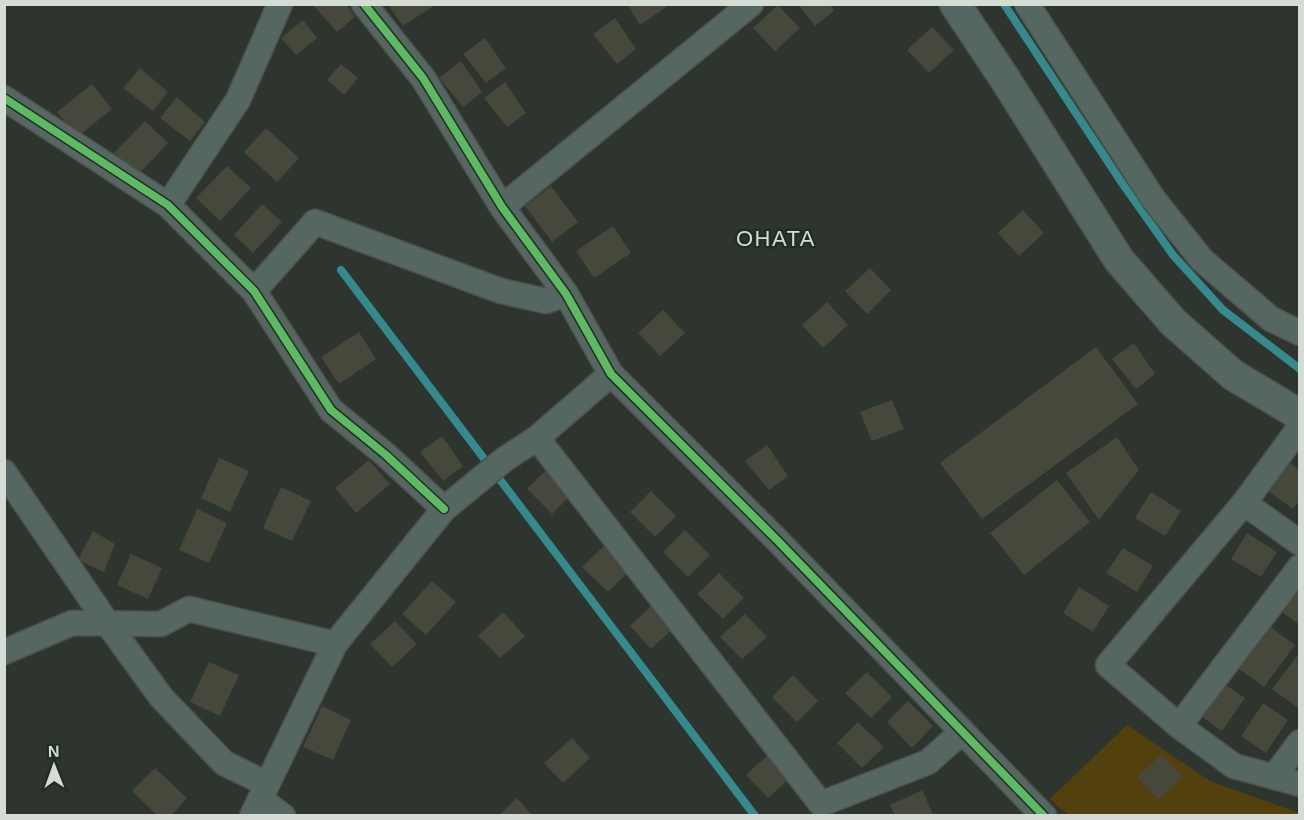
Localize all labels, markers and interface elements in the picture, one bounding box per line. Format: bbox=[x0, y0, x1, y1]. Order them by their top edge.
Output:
district label: OHATA bbox=[736, 226, 816, 251]
north arrow bbox=[24, 736, 84, 796]
text: N bbox=[48, 743, 60, 760]

